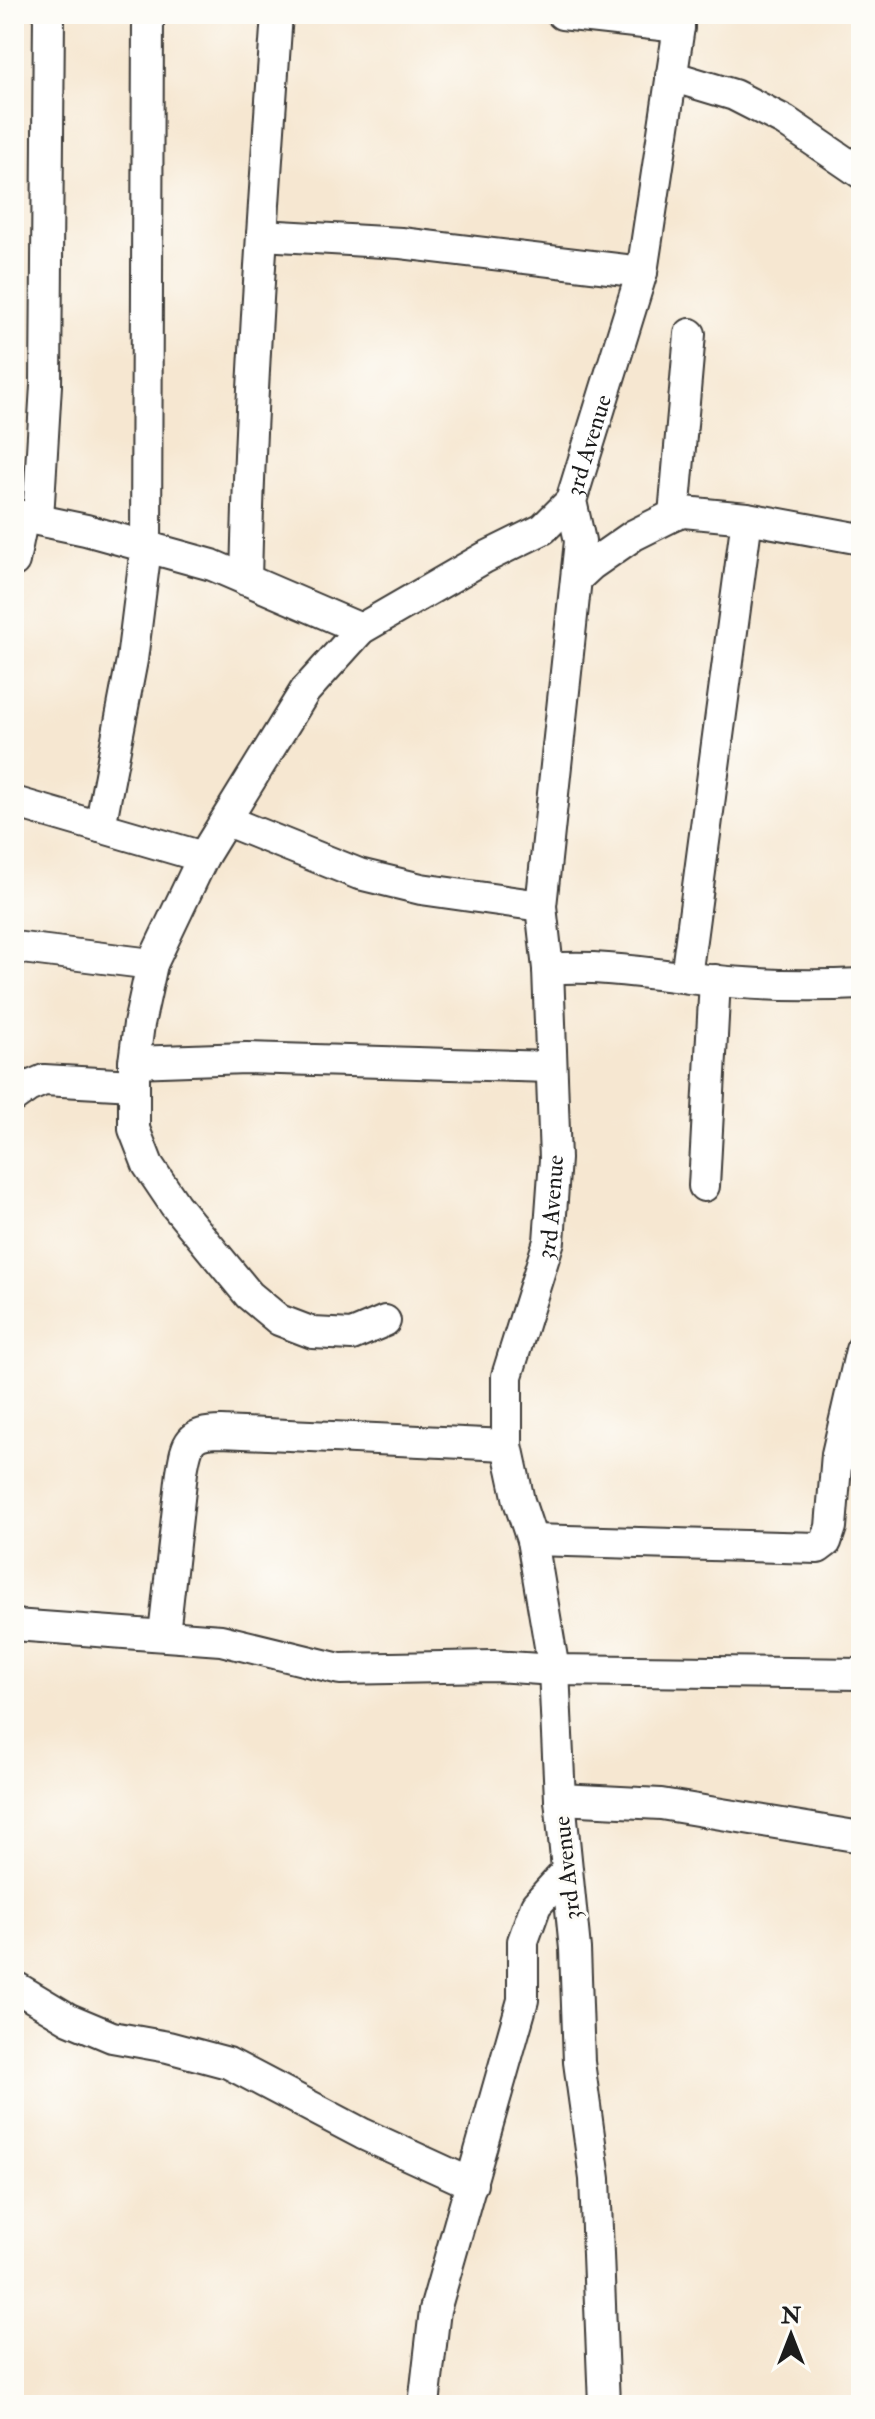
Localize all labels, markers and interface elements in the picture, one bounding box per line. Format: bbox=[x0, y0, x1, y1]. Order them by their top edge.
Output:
street label: 3rd Avenue bbox=[558, 391, 619, 500]
street label: 3rd Avenue bbox=[529, 1154, 571, 1263]
street label: 3rd Avenue bbox=[546, 1814, 588, 1922]
north arrow bbox=[751, 2295, 831, 2375]
text: N bbox=[780, 2302, 801, 2330]

